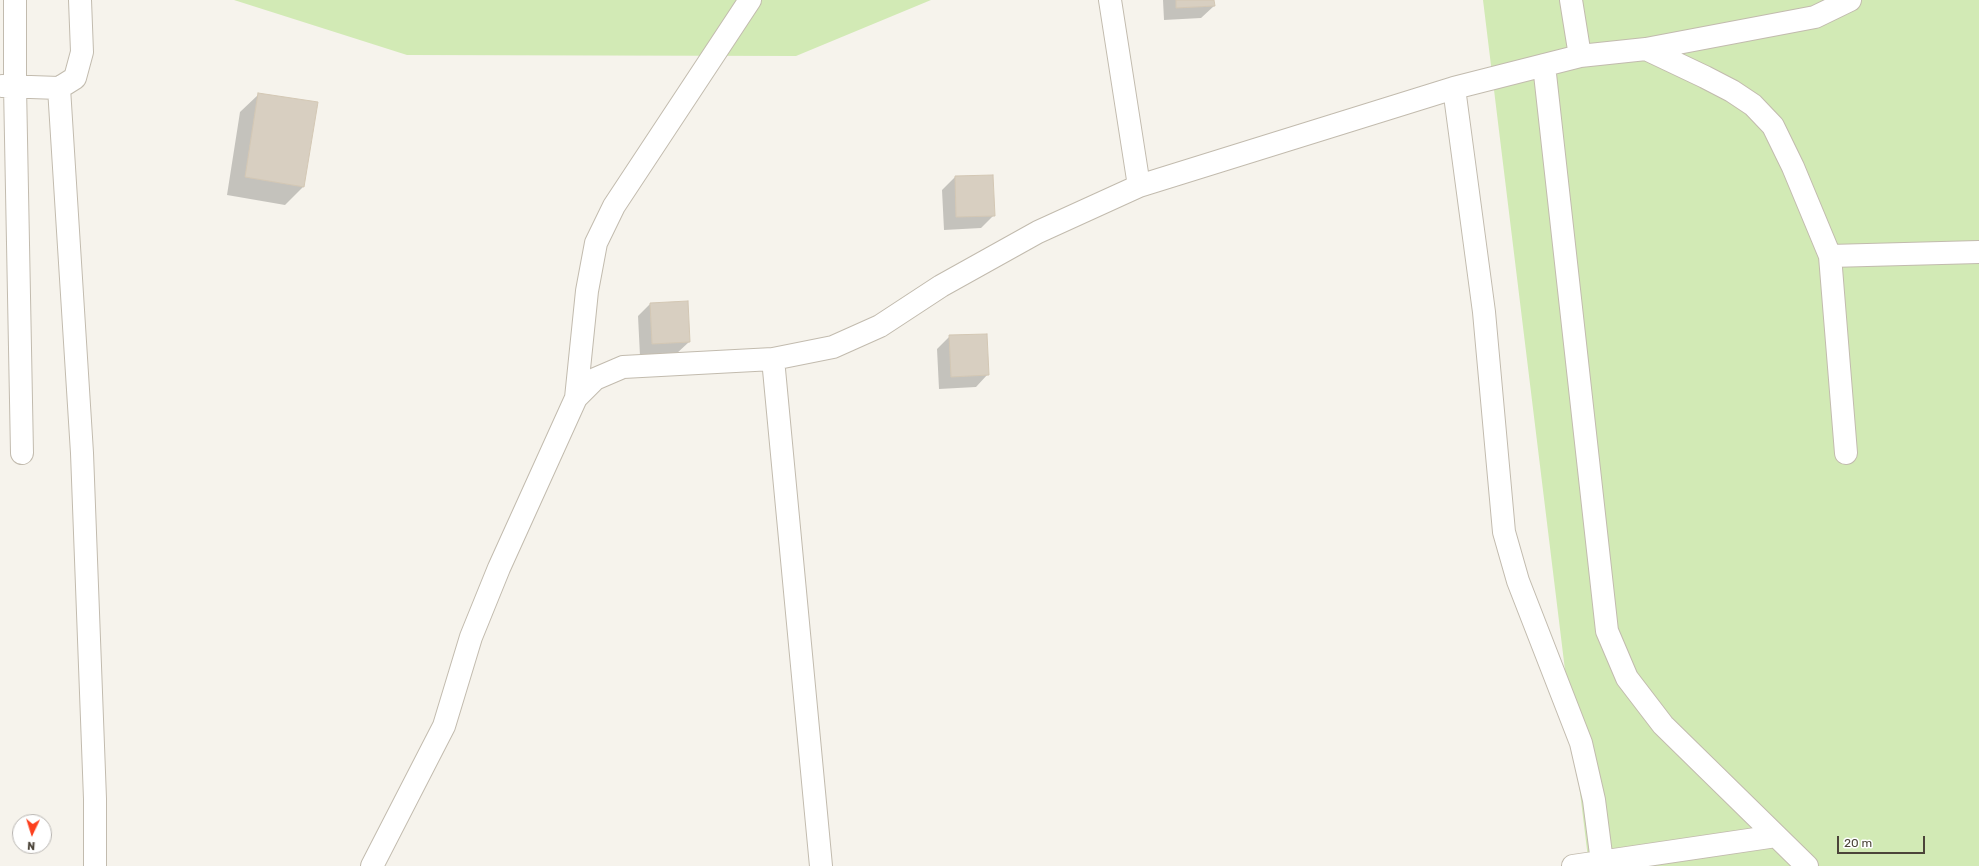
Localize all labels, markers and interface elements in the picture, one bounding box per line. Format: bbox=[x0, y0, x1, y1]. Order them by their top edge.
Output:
north arrow bbox=[12, 814, 52, 854]
scale bar bbox=[1839, 828, 1927, 854]
text: 20 m bbox=[1844, 836, 1872, 850]
text: N bbox=[27, 839, 36, 852]

